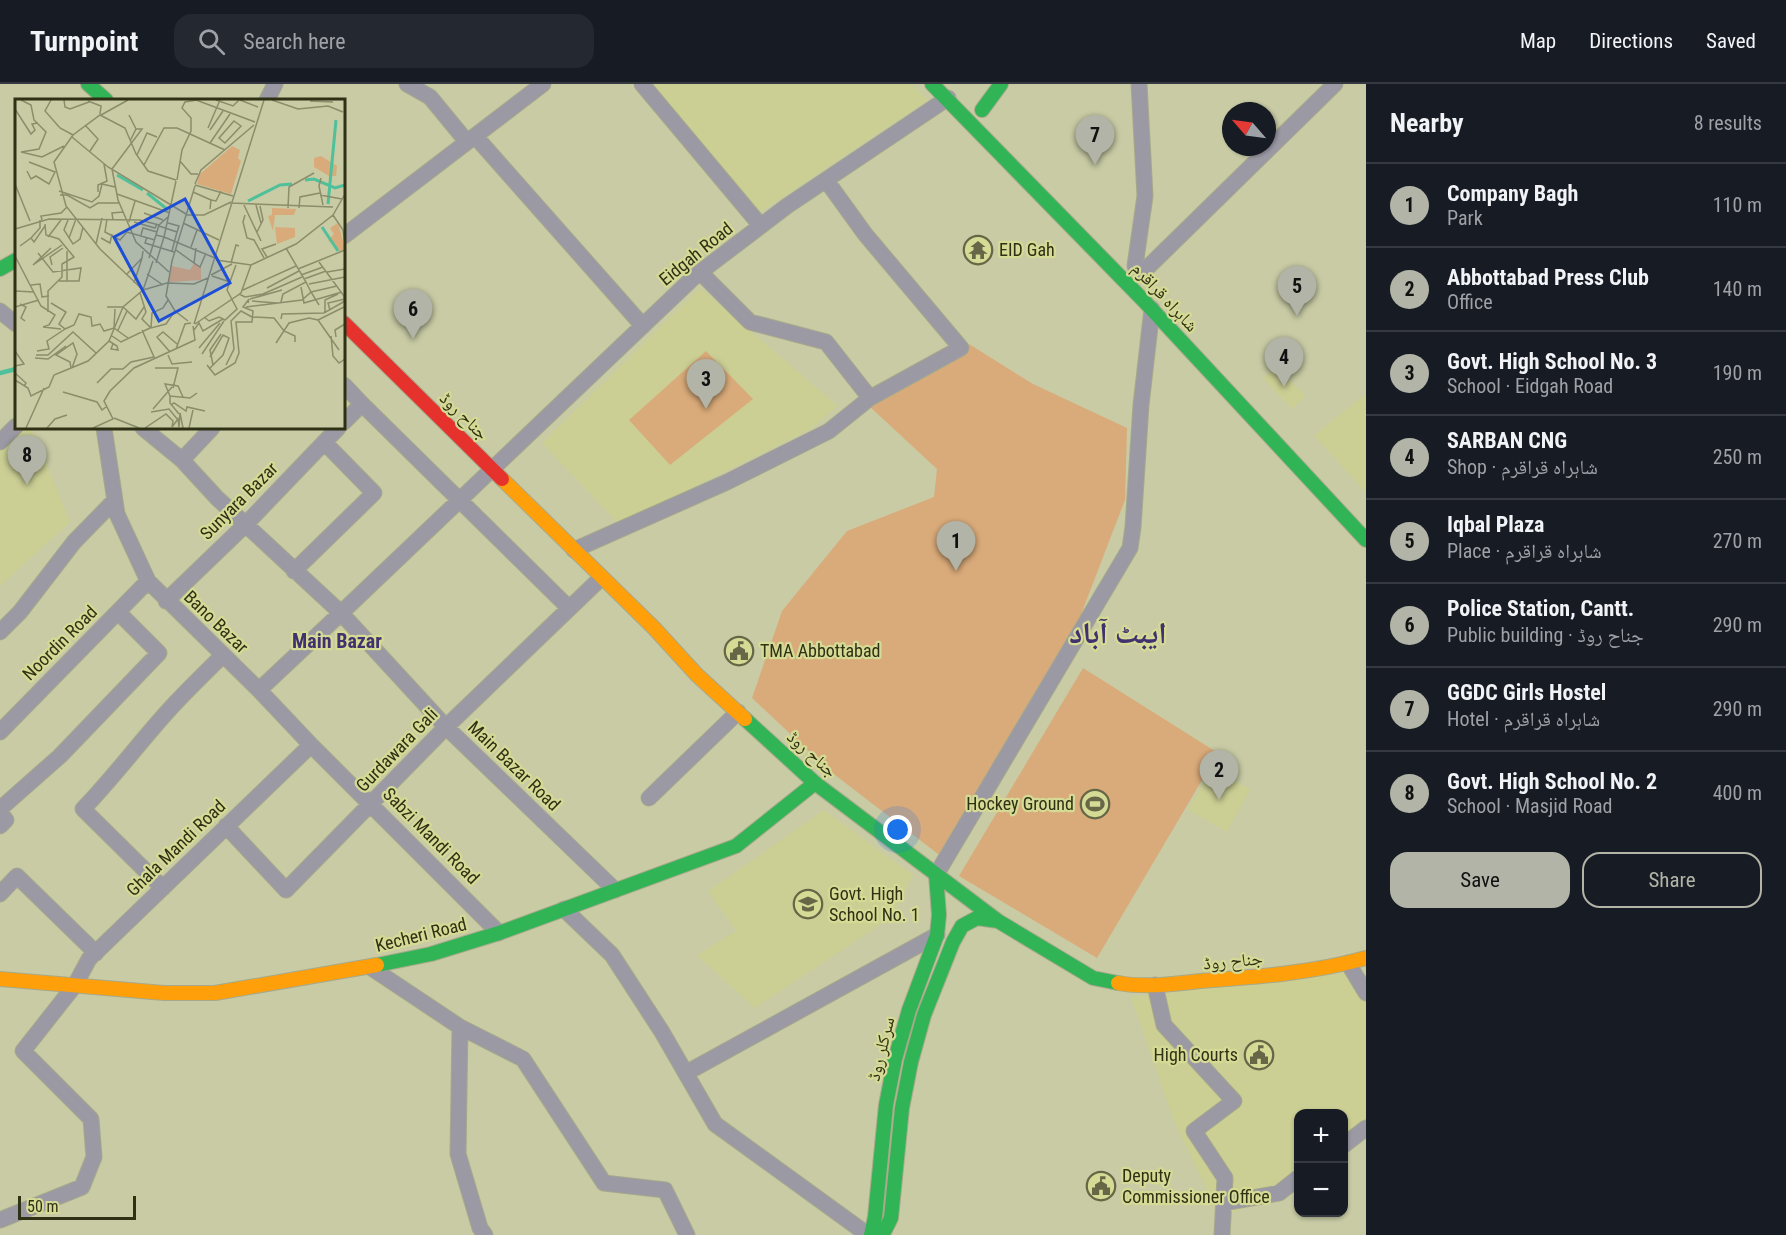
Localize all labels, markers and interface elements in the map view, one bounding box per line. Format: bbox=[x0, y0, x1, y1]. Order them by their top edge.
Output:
search box bbox=[174, 14, 594, 68]
text: Turnpoint bbox=[30, 25, 138, 58]
icon: search bbox=[195, 25, 228, 58]
text: Search here bbox=[243, 29, 346, 54]
text: Map bbox=[1520, 29, 1556, 53]
text: Directions bbox=[1589, 29, 1673, 53]
text: Saved bbox=[1706, 29, 1756, 53]
inset map bbox=[15, 99, 345, 429]
north arrow bbox=[1222, 102, 1276, 156]
text: Nearby bbox=[1390, 108, 1464, 138]
text: 8 results bbox=[1694, 111, 1762, 135]
pin: 7 bbox=[1076, 116, 1114, 165]
text: Company Bagh bbox=[1447, 181, 1578, 206]
text: 1 bbox=[1404, 193, 1415, 217]
text: 110 m bbox=[1713, 193, 1762, 217]
text: Park bbox=[1447, 206, 1483, 230]
street label: Eidgah Road bbox=[655, 218, 737, 290]
temple icon: EID Gah bbox=[962, 234, 994, 266]
place label: EID Gah bbox=[999, 239, 1055, 260]
street label: شاہراہ قراقرم bbox=[1127, 258, 1203, 337]
text: Abbottabad Press Club bbox=[1447, 265, 1649, 290]
pin: 5 bbox=[1278, 266, 1316, 316]
text: 2 bbox=[1404, 277, 1415, 301]
text: 140 m bbox=[1713, 277, 1762, 301]
pin: 6 bbox=[394, 290, 432, 339]
text: Office bbox=[1447, 290, 1493, 314]
pin: 4 bbox=[1264, 338, 1304, 387]
text: Govt. High School No. 3 bbox=[1447, 349, 1657, 374]
pin: 3 bbox=[686, 360, 726, 409]
text: 3 bbox=[1404, 361, 1415, 385]
text: 190 m bbox=[1713, 361, 1762, 385]
text: School · Eidgah Road bbox=[1447, 374, 1613, 398]
street label: جناح روڈ bbox=[434, 387, 493, 445]
text: SARBAN CNG bbox=[1447, 428, 1567, 453]
pin: 8 bbox=[8, 436, 46, 485]
text: 4 bbox=[1404, 445, 1415, 469]
text: 250 m bbox=[1713, 445, 1762, 469]
text: Shop · شاہراہ قراقرم bbox=[1447, 455, 1598, 479]
street label: Sunyara Bazar bbox=[195, 457, 282, 544]
text: Iqbal Plaza bbox=[1447, 512, 1544, 537]
pin: 1 bbox=[936, 522, 976, 571]
text: 5 bbox=[1404, 529, 1415, 553]
text: 270 m bbox=[1713, 529, 1762, 553]
text: Place · شاہراہ قراقرم bbox=[1447, 539, 1602, 563]
street label: Bano Bazar bbox=[180, 586, 253, 658]
text: Police Station, Cantt. bbox=[1447, 596, 1634, 621]
street label: Noordin Road bbox=[18, 601, 101, 684]
text: 6 bbox=[1404, 613, 1415, 637]
text: 290 m bbox=[1713, 613, 1762, 637]
district label: ایبٹ آباد bbox=[1069, 615, 1167, 650]
text: Public building · جناح روڈ bbox=[1447, 623, 1644, 647]
district label: Main Bazar bbox=[292, 629, 382, 653]
public building icon: TMA Abbottabad bbox=[723, 635, 755, 667]
place label: TMA Abbottabad bbox=[760, 640, 881, 661]
text: GGDC Girls Hostel bbox=[1447, 680, 1606, 705]
text: 7 bbox=[1404, 697, 1415, 721]
text: 290 m bbox=[1713, 697, 1762, 721]
street label: Gurdawara Gali bbox=[352, 704, 442, 796]
text: Hotel · شاہراہ قراقرم bbox=[1447, 707, 1600, 731]
street label: Main Bazar Road bbox=[464, 716, 565, 815]
street label: جناح روڈ bbox=[782, 726, 842, 783]
pin: 2 bbox=[1200, 750, 1238, 800]
text: Govt. High School No. 2 bbox=[1447, 769, 1657, 794]
text: 8 bbox=[1404, 781, 1415, 805]
text: 400 m bbox=[1713, 781, 1762, 805]
street label: Sabzi Mandi Road bbox=[379, 783, 484, 888]
sports icon: Hockey Ground bbox=[1079, 788, 1111, 820]
place label: Hockey Ground bbox=[966, 793, 1074, 814]
text: School · Masjid Road bbox=[1447, 794, 1613, 818]
street label: Ghala Mandi Road bbox=[122, 795, 229, 900]
your location bbox=[883, 815, 912, 844]
button: Save bbox=[1390, 852, 1570, 908]
button: Share bbox=[1582, 852, 1762, 908]
place label: Govt. High School No. 1 bbox=[829, 883, 920, 925]
school or university icon: Govt. High School No. 1 bbox=[792, 888, 824, 920]
street label: Kecheri Road bbox=[373, 913, 469, 956]
street label: جناح روڈ bbox=[1202, 947, 1264, 976]
street label: سرکلر روڈ bbox=[862, 1015, 899, 1083]
public building icon: High Courts bbox=[1243, 1039, 1275, 1071]
place label: High Courts bbox=[1154, 1044, 1238, 1065]
map controls bbox=[1294, 1109, 1348, 1217]
button: + bbox=[1294, 1109, 1348, 1163]
button: − bbox=[1294, 1163, 1348, 1217]
place label: Deputy Commissioner Office bbox=[1122, 1165, 1270, 1207]
public building icon: Deputy Commissioner Office bbox=[1085, 1170, 1117, 1202]
scale bar bbox=[18, 1193, 136, 1220]
text: 50 m bbox=[27, 1197, 59, 1216]

